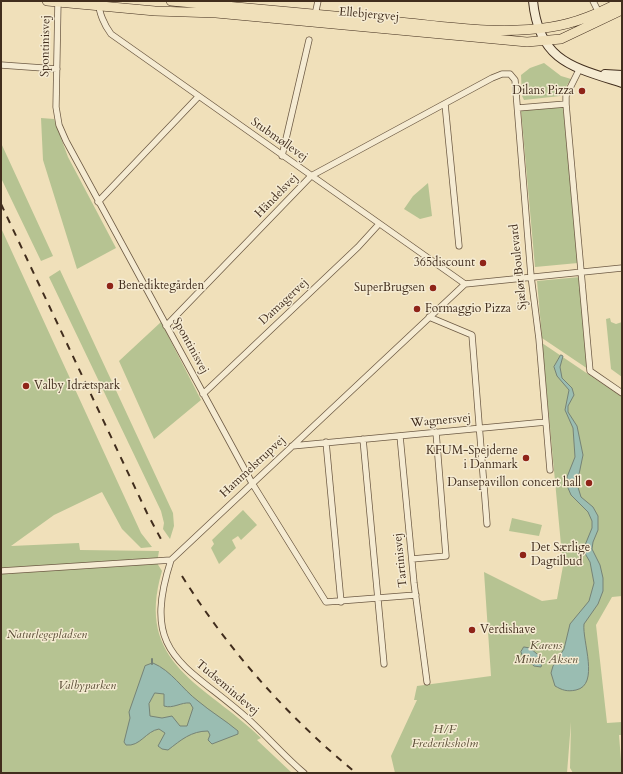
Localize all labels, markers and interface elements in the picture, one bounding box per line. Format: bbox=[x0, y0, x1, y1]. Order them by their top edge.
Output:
street label: Ellebjergvej bbox=[338, 5, 400, 25]
street label: Spontinisvej bbox=[38, 15, 54, 77]
place label: Dilans Pizza bbox=[512, 84, 574, 98]
marker: Dilans Pizza bbox=[577, 86, 587, 96]
street label: Stubmøllevej bbox=[248, 115, 310, 165]
street label: Händelsvej bbox=[252, 171, 302, 221]
street label: Sjælør Boulevard bbox=[507, 223, 531, 311]
place label: 365discount bbox=[414, 256, 475, 270]
marker: 365discount bbox=[478, 258, 488, 268]
street label: Damagervej bbox=[257, 276, 311, 328]
place label: Benediktegården bbox=[118, 279, 204, 293]
marker: Benediktegården bbox=[105, 281, 115, 291]
place label: SuperBrugsen bbox=[354, 281, 425, 295]
marker: SuperBrugsen bbox=[428, 283, 438, 293]
place label: Formaggio Pizza bbox=[425, 302, 511, 316]
marker: Formaggio Pizza bbox=[412, 304, 422, 314]
street label: Spontinisvej bbox=[169, 315, 211, 377]
place label: Valby Idrætspark bbox=[34, 379, 120, 393]
marker: Valby Idrætspark bbox=[21, 381, 31, 391]
street label: Wagnersvej bbox=[410, 411, 472, 431]
street label: Hammelstrupvej bbox=[217, 433, 289, 501]
place label: KFUM-Spejderne i Danmark bbox=[426, 444, 518, 472]
marker: KFUM-Spejderne i Danmark bbox=[521, 453, 531, 463]
place label: Dansepavillon concert hall bbox=[447, 476, 581, 490]
marker: Dansepavillon concert hall bbox=[584, 478, 594, 488]
street label: Tartinisvej bbox=[391, 532, 411, 588]
place label: Det Særlige Dagtilbud bbox=[531, 541, 590, 569]
marker: Det Særlige Dagtilbud bbox=[518, 550, 528, 560]
place label: Verdishave bbox=[480, 623, 536, 637]
marker: Verdishave bbox=[467, 625, 477, 635]
park label: Naturlegepladsen bbox=[7, 628, 87, 642]
park label: Karens Minde Aksen bbox=[514, 639, 578, 667]
street label: Tudsemindevej bbox=[192, 657, 262, 719]
park label: Valbyparken bbox=[58, 679, 116, 693]
park label: H/F Frederiksholm bbox=[412, 723, 478, 751]

